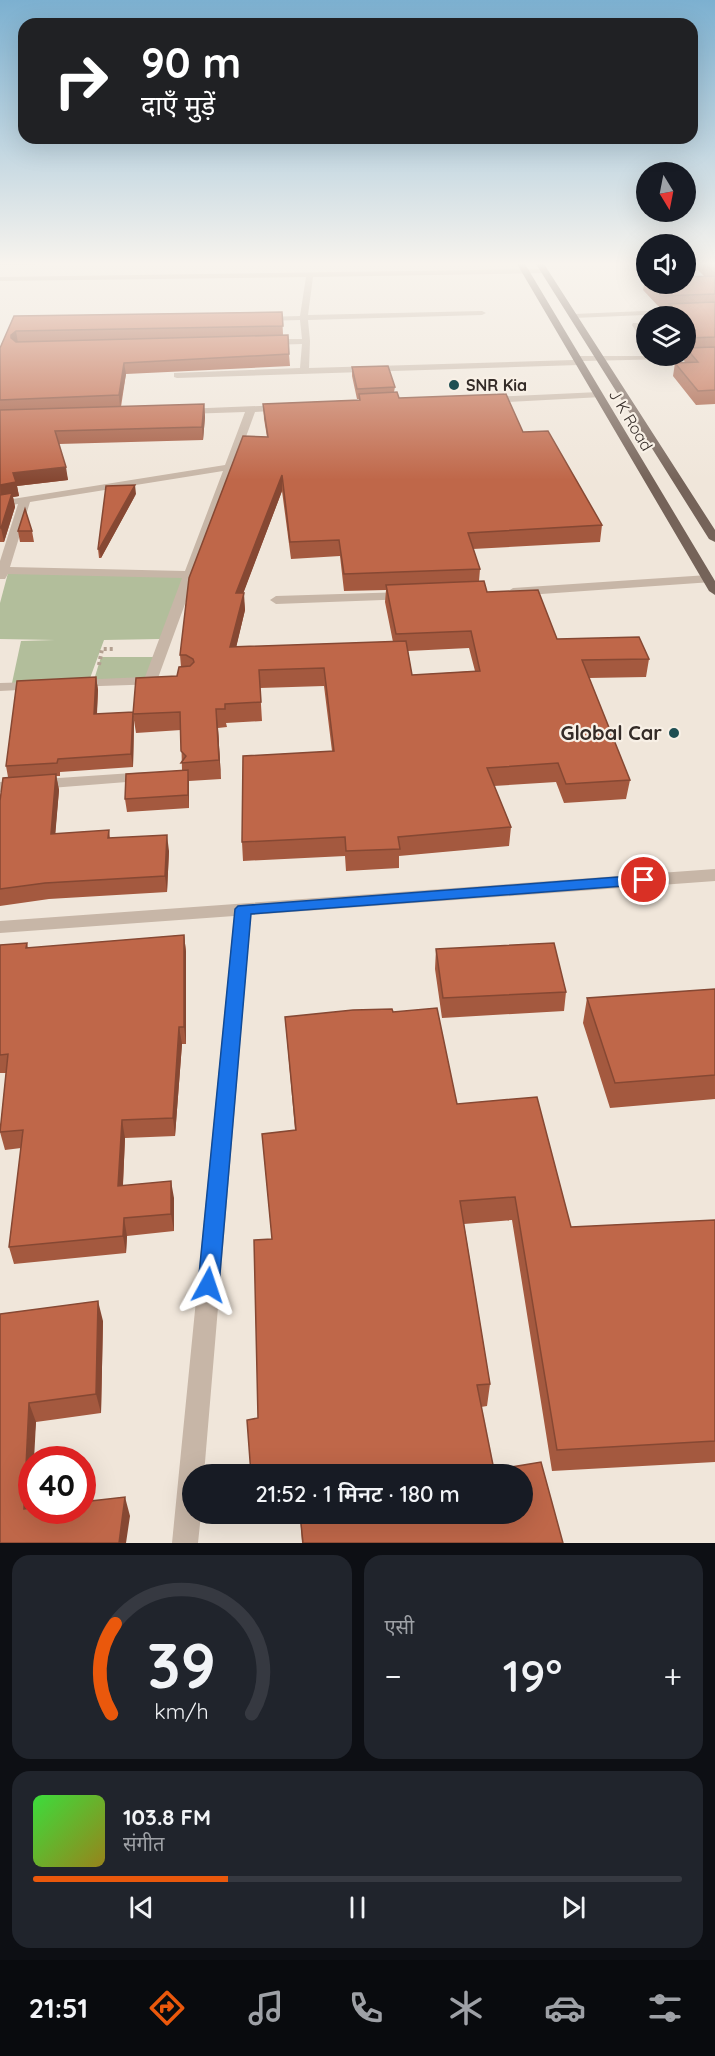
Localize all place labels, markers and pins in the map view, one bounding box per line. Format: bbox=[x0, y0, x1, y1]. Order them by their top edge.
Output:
place label: SNR Kia bbox=[466, 375, 527, 395]
marker: SNR Kia bbox=[447, 378, 461, 392]
place label: Global Car bbox=[561, 720, 662, 745]
marker: Global Car bbox=[667, 726, 681, 740]
pin bbox=[618, 854, 669, 905]

